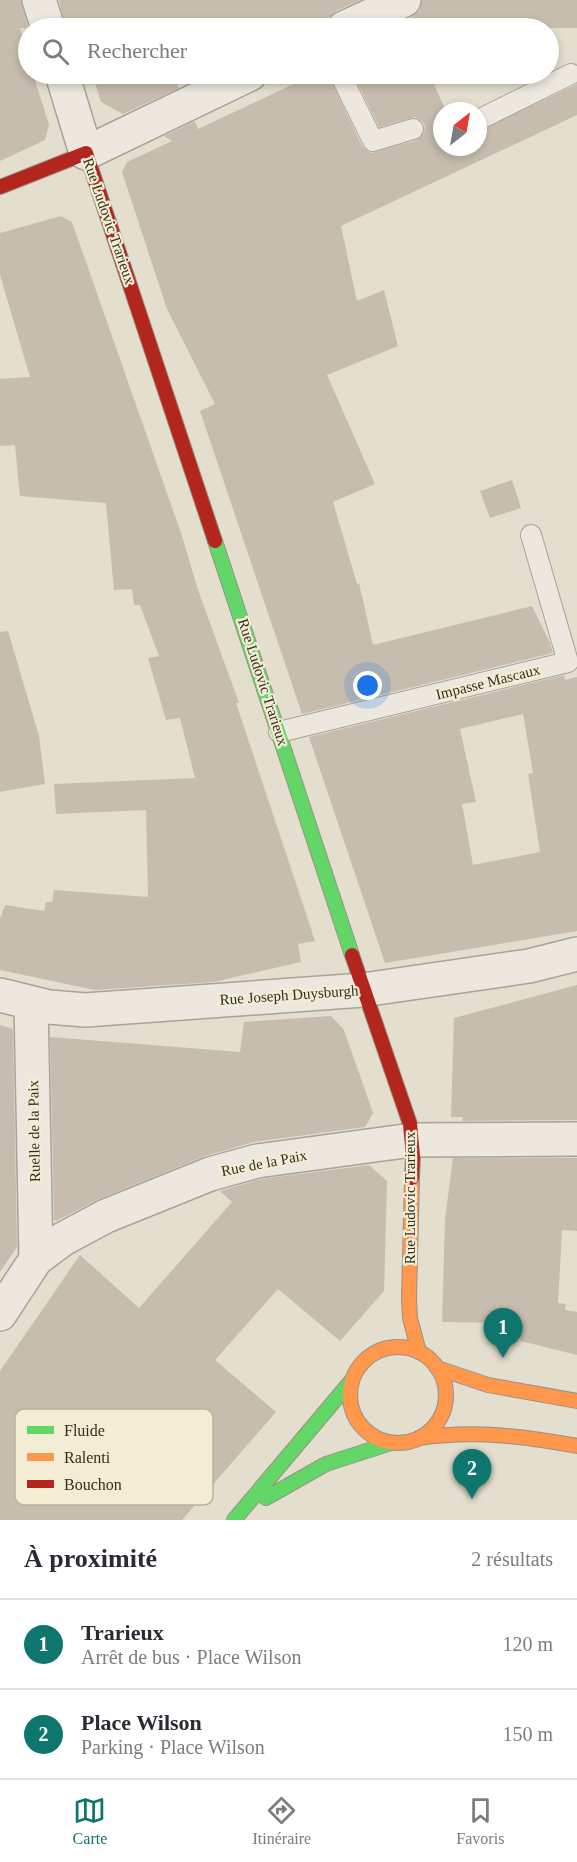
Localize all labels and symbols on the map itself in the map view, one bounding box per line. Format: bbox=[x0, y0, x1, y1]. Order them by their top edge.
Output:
north arrow bbox=[433, 102, 487, 156]
street label: Rue Ludovic Trarieux bbox=[80, 156, 138, 287]
street label: Rue Ludovic Trarieux bbox=[235, 617, 291, 748]
street label: Impasse Mascaux bbox=[434, 661, 542, 703]
your location bbox=[353, 671, 382, 700]
street label: Rue Joseph Duysburgh bbox=[219, 982, 359, 1008]
street label: Ruelle de la Paix bbox=[25, 1079, 43, 1182]
street label: Rue Ludovic Trarieux bbox=[402, 1131, 418, 1264]
street label: Rue de la Paix bbox=[220, 1147, 309, 1179]
pin: 1 bbox=[484, 1308, 522, 1358]
legend bbox=[15, 1409, 213, 1505]
text: Fluide bbox=[64, 1422, 105, 1439]
text: Ralenti bbox=[64, 1449, 111, 1466]
pin: 2 bbox=[452, 1450, 492, 1499]
text: Bouchon bbox=[64, 1476, 122, 1493]

